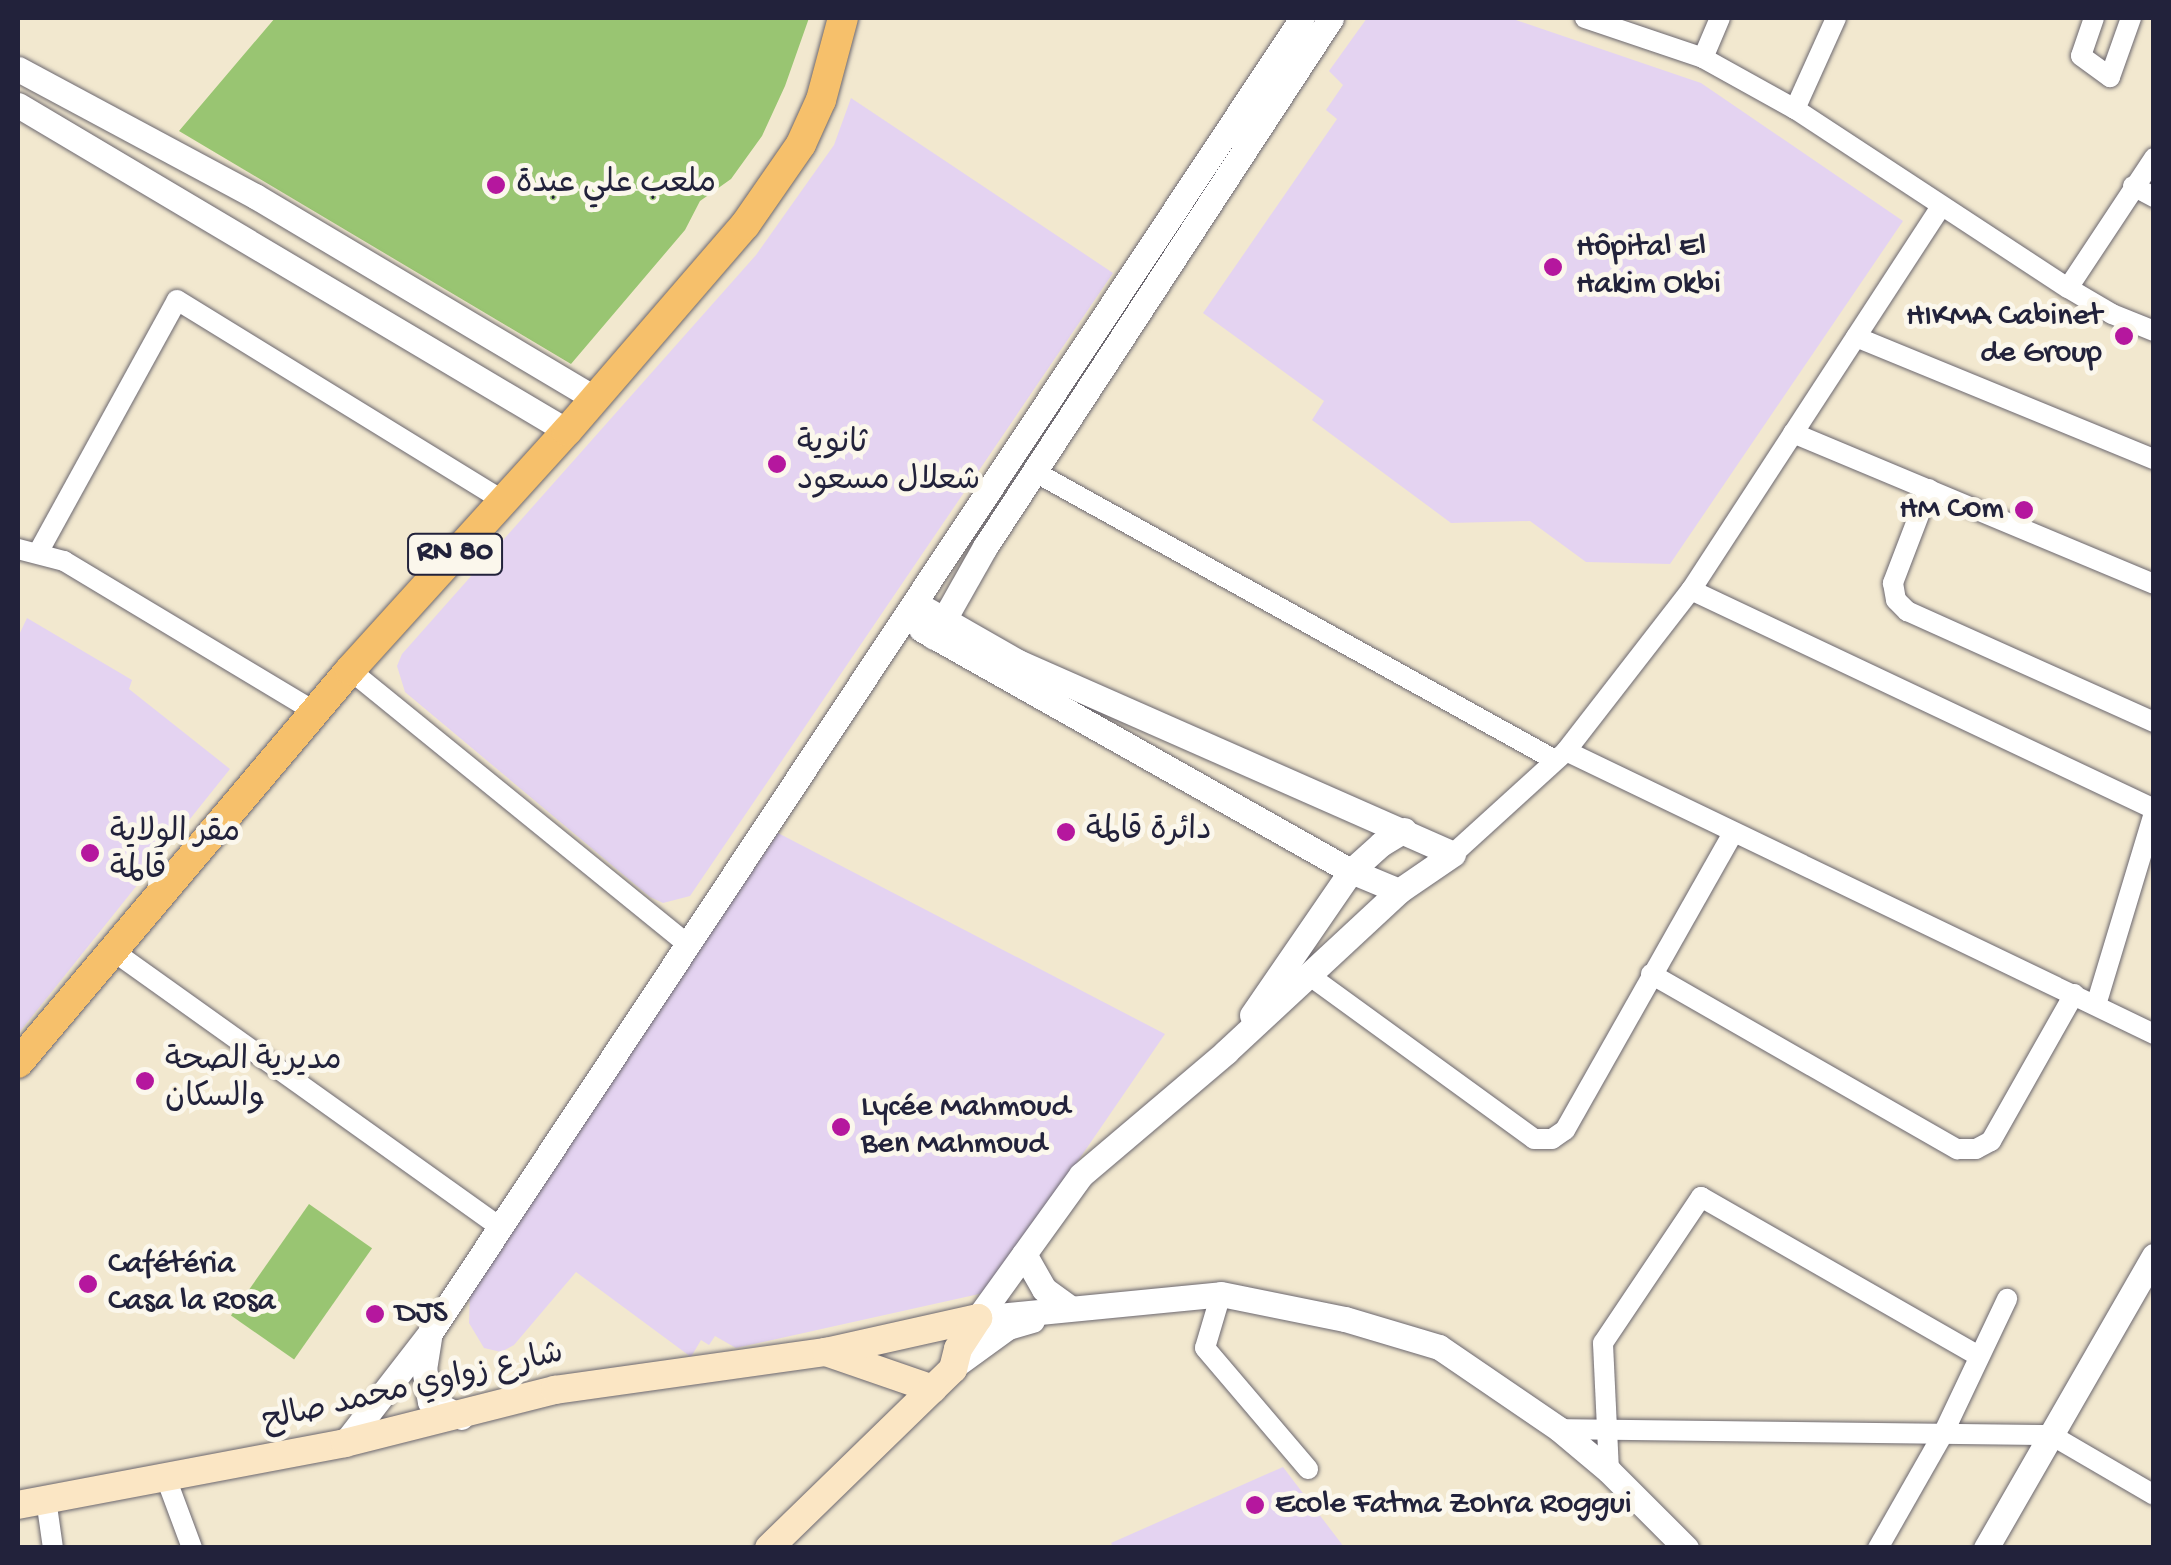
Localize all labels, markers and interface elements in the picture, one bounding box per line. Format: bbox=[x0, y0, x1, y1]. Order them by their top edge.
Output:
place label: ملعب علي عبدة bbox=[516, 166, 716, 204]
marker: ملعب علي عبدة bbox=[485, 174, 507, 196]
place label: Hôpital El Hakim Okbi bbox=[1576, 230, 1721, 305]
marker: Hôpital El Hakim Okbi bbox=[1540, 254, 1566, 280]
place label: HIKMA Cabinet de Group bbox=[1906, 299, 2102, 374]
marker: HIKMA Cabinet de Group bbox=[2111, 323, 2137, 349]
place label: ثانوية شعلال مسعود bbox=[797, 427, 980, 502]
marker: ثانوية شعلال مسعود bbox=[766, 453, 788, 475]
place label: HM Com bbox=[1899, 491, 2004, 529]
marker: HM Com bbox=[2013, 499, 2035, 521]
road number: RN 80 bbox=[405, 529, 505, 579]
place label: دائرة قالمة bbox=[1086, 813, 1212, 851]
place label: مقر الولاية قالمة bbox=[110, 816, 240, 891]
marker: دائرة قالمة bbox=[1055, 821, 1077, 843]
marker: مقر الولاية قالمة bbox=[79, 842, 101, 864]
place label: مديرية الصحة والسكان bbox=[165, 1044, 342, 1119]
marker: مديرية الصحة والسكان bbox=[134, 1070, 156, 1092]
place label: Lycée Mahmoud Ben Mahmoud bbox=[861, 1090, 1070, 1165]
marker: Lycée Mahmoud Ben Mahmoud bbox=[830, 1116, 852, 1138]
place label: Cafétéria Casa la Rosa bbox=[108, 1247, 276, 1322]
marker: Cafétéria Casa la Rosa bbox=[77, 1273, 99, 1295]
place label: DJS bbox=[395, 1295, 448, 1333]
marker: DJS bbox=[364, 1303, 386, 1325]
street label: شارع زواوي محمد صالح bbox=[259, 1336, 567, 1442]
place label: Ecole Fatma Zohra Roggui bbox=[1275, 1486, 1632, 1524]
marker: Ecole Fatma Zohra Roggui bbox=[1244, 1494, 1266, 1516]

